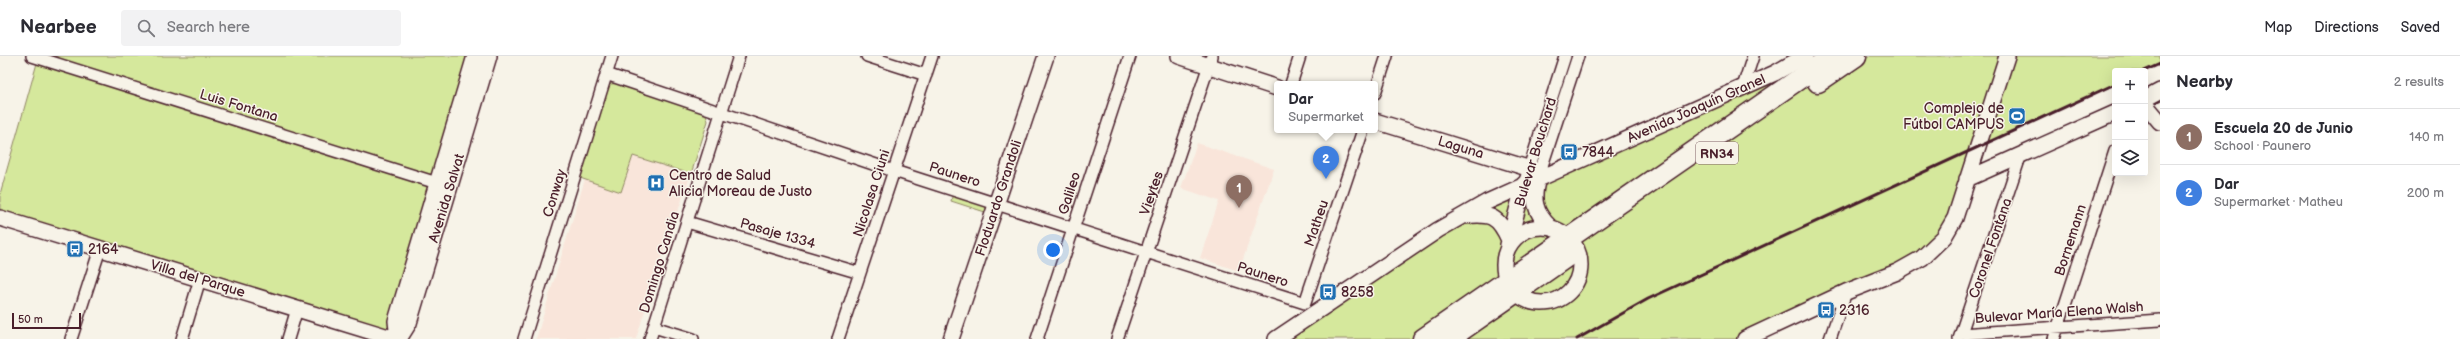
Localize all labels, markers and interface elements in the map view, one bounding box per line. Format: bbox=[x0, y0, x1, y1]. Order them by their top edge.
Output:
search box bbox=[121, 10, 401, 46]
text: Nearbee bbox=[20, 16, 97, 39]
icon: search bbox=[135, 17, 157, 39]
text: Search here bbox=[167, 18, 250, 37]
text: Map bbox=[2264, 19, 2292, 36]
text: Directions bbox=[2314, 19, 2379, 36]
text: Saved bbox=[2401, 19, 2440, 36]
map controls bbox=[2112, 68, 2148, 176]
button: + bbox=[2112, 68, 2148, 104]
street label: Avenida Joaquín Granel bbox=[1624, 70, 1768, 147]
text: Nearby bbox=[2176, 72, 2233, 92]
text: 2 results bbox=[2394, 74, 2444, 90]
popup bbox=[1274, 81, 1378, 133]
street label: Luis Fontana bbox=[198, 85, 280, 126]
text: Dar bbox=[1288, 90, 1313, 109]
street label: Bulevar Bouchard bbox=[1511, 96, 1560, 209]
place label: Complejo de Fútbol CAMPUS bbox=[1903, 100, 2004, 133]
button: − bbox=[2112, 104, 2148, 140]
sports icon: Complejo de Fútbol CAMPUS bbox=[2007, 106, 2027, 126]
text: Supermarket bbox=[1288, 109, 1364, 125]
text: Escuela 20 de Junio bbox=[2214, 119, 2353, 138]
text: 1 bbox=[2186, 129, 2192, 145]
text: 140 m bbox=[2409, 129, 2444, 145]
street label: Laguna bbox=[1436, 132, 1486, 163]
street label: Floduardo Grandoli bbox=[972, 138, 1025, 258]
text: School · Paunero bbox=[2214, 138, 2311, 154]
button: layers bbox=[2112, 140, 2148, 176]
bus stop icon: 7844 bbox=[1559, 142, 1579, 162]
road number: RN34 bbox=[1696, 142, 1738, 164]
place label: 7844 bbox=[1582, 144, 1615, 161]
pin: 2 bbox=[1313, 146, 1339, 179]
street label: Nicolasa Ciuni bbox=[849, 147, 894, 239]
street label: Avenida Salvat bbox=[425, 151, 468, 245]
street label: Paunero bbox=[927, 158, 983, 191]
street label: Conway bbox=[539, 166, 570, 219]
place label: Centro de Salud Alicia Moreau de Justo bbox=[669, 167, 812, 200]
street label: Vieytes bbox=[1136, 169, 1167, 217]
street label: Galileo bbox=[1055, 170, 1084, 217]
hospital icon: Centro de Salud Alicia Moreau de Justo bbox=[646, 173, 666, 193]
pin: 1 bbox=[1226, 175, 1252, 208]
text: Dar bbox=[2214, 175, 2239, 194]
text: 2 bbox=[2185, 185, 2193, 201]
text: 200 m bbox=[2407, 185, 2444, 201]
text: Supermarket · Matheu bbox=[2214, 194, 2343, 210]
street label: Coronel Fontana bbox=[1965, 196, 2016, 301]
street label: Matheu bbox=[1301, 198, 1332, 249]
street label: Bornemann bbox=[2051, 202, 2090, 278]
street label: Domingo Candia bbox=[636, 209, 683, 315]
street label: Pasaje 1334 bbox=[738, 215, 818, 252]
bus stop icon: 2164 bbox=[65, 239, 85, 259]
your location bbox=[1043, 240, 1063, 260]
place label: 2164 bbox=[88, 241, 119, 258]
street label: Villa del Parque bbox=[148, 256, 247, 301]
street label: Paunero bbox=[1235, 258, 1291, 291]
bus stop icon: 8258 bbox=[1318, 282, 1338, 302]
place label: 8258 bbox=[1341, 284, 1374, 301]
street label: Bulevar María Elena Walsh bbox=[1974, 298, 2144, 327]
bus stop icon: 2316 bbox=[1816, 300, 1836, 320]
place label: 2316 bbox=[1839, 302, 1870, 319]
scale bar bbox=[12, 311, 81, 330]
text: 50 m bbox=[18, 313, 43, 326]

